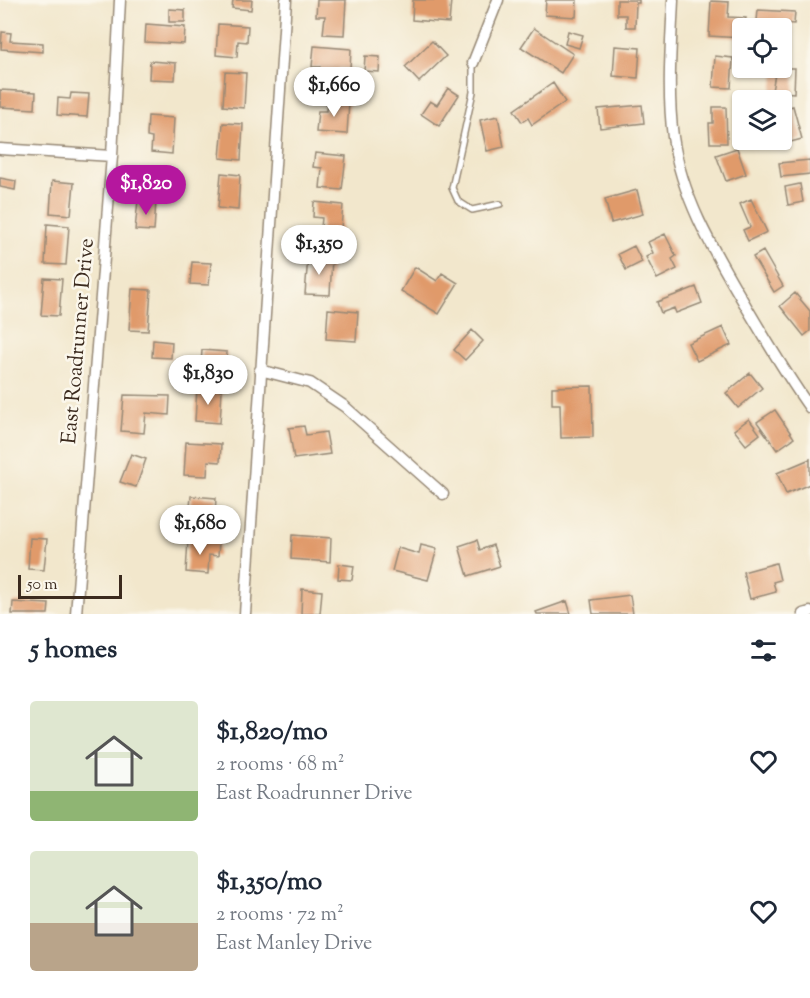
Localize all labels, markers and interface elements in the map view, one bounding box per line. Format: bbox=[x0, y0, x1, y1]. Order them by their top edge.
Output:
map controls bbox=[732, 18, 792, 150]
button: locate bbox=[732, 18, 792, 78]
pin: $1,660 bbox=[285, 67, 383, 118]
text: $1,660 bbox=[308, 72, 360, 101]
button: layers bbox=[732, 90, 792, 150]
pin: $1,820 bbox=[97, 165, 195, 216]
text: $1,820 bbox=[120, 170, 172, 199]
pin: $1,350 bbox=[270, 225, 368, 276]
text: $1,350 bbox=[295, 230, 343, 259]
street label: East Roadrunner Drive bbox=[55, 237, 103, 445]
pin: $1,830 bbox=[159, 355, 257, 406]
text: $1,830 bbox=[183, 360, 233, 389]
pin: $1,680 bbox=[151, 505, 249, 556]
text: $1,680 bbox=[174, 510, 226, 539]
scale bar bbox=[18, 572, 122, 600]
text: 50 m bbox=[27, 574, 58, 597]
text: 5 homes bbox=[30, 632, 117, 669]
icon: filters bbox=[747, 634, 780, 667]
text: $1,820/mo bbox=[216, 714, 328, 751]
icon: home bbox=[78, 725, 150, 797]
icon: heart bbox=[747, 745, 780, 778]
text: 2 rooms · 68 m² bbox=[216, 751, 344, 780]
text: East Roadrunner Drive bbox=[216, 780, 413, 809]
text: $1,350/mo bbox=[216, 864, 322, 901]
icon: home bbox=[78, 875, 150, 947]
icon: heart bbox=[747, 895, 780, 928]
text: 2 rooms · 72 m² bbox=[216, 901, 344, 930]
text: East Manley Drive bbox=[216, 930, 372, 959]

